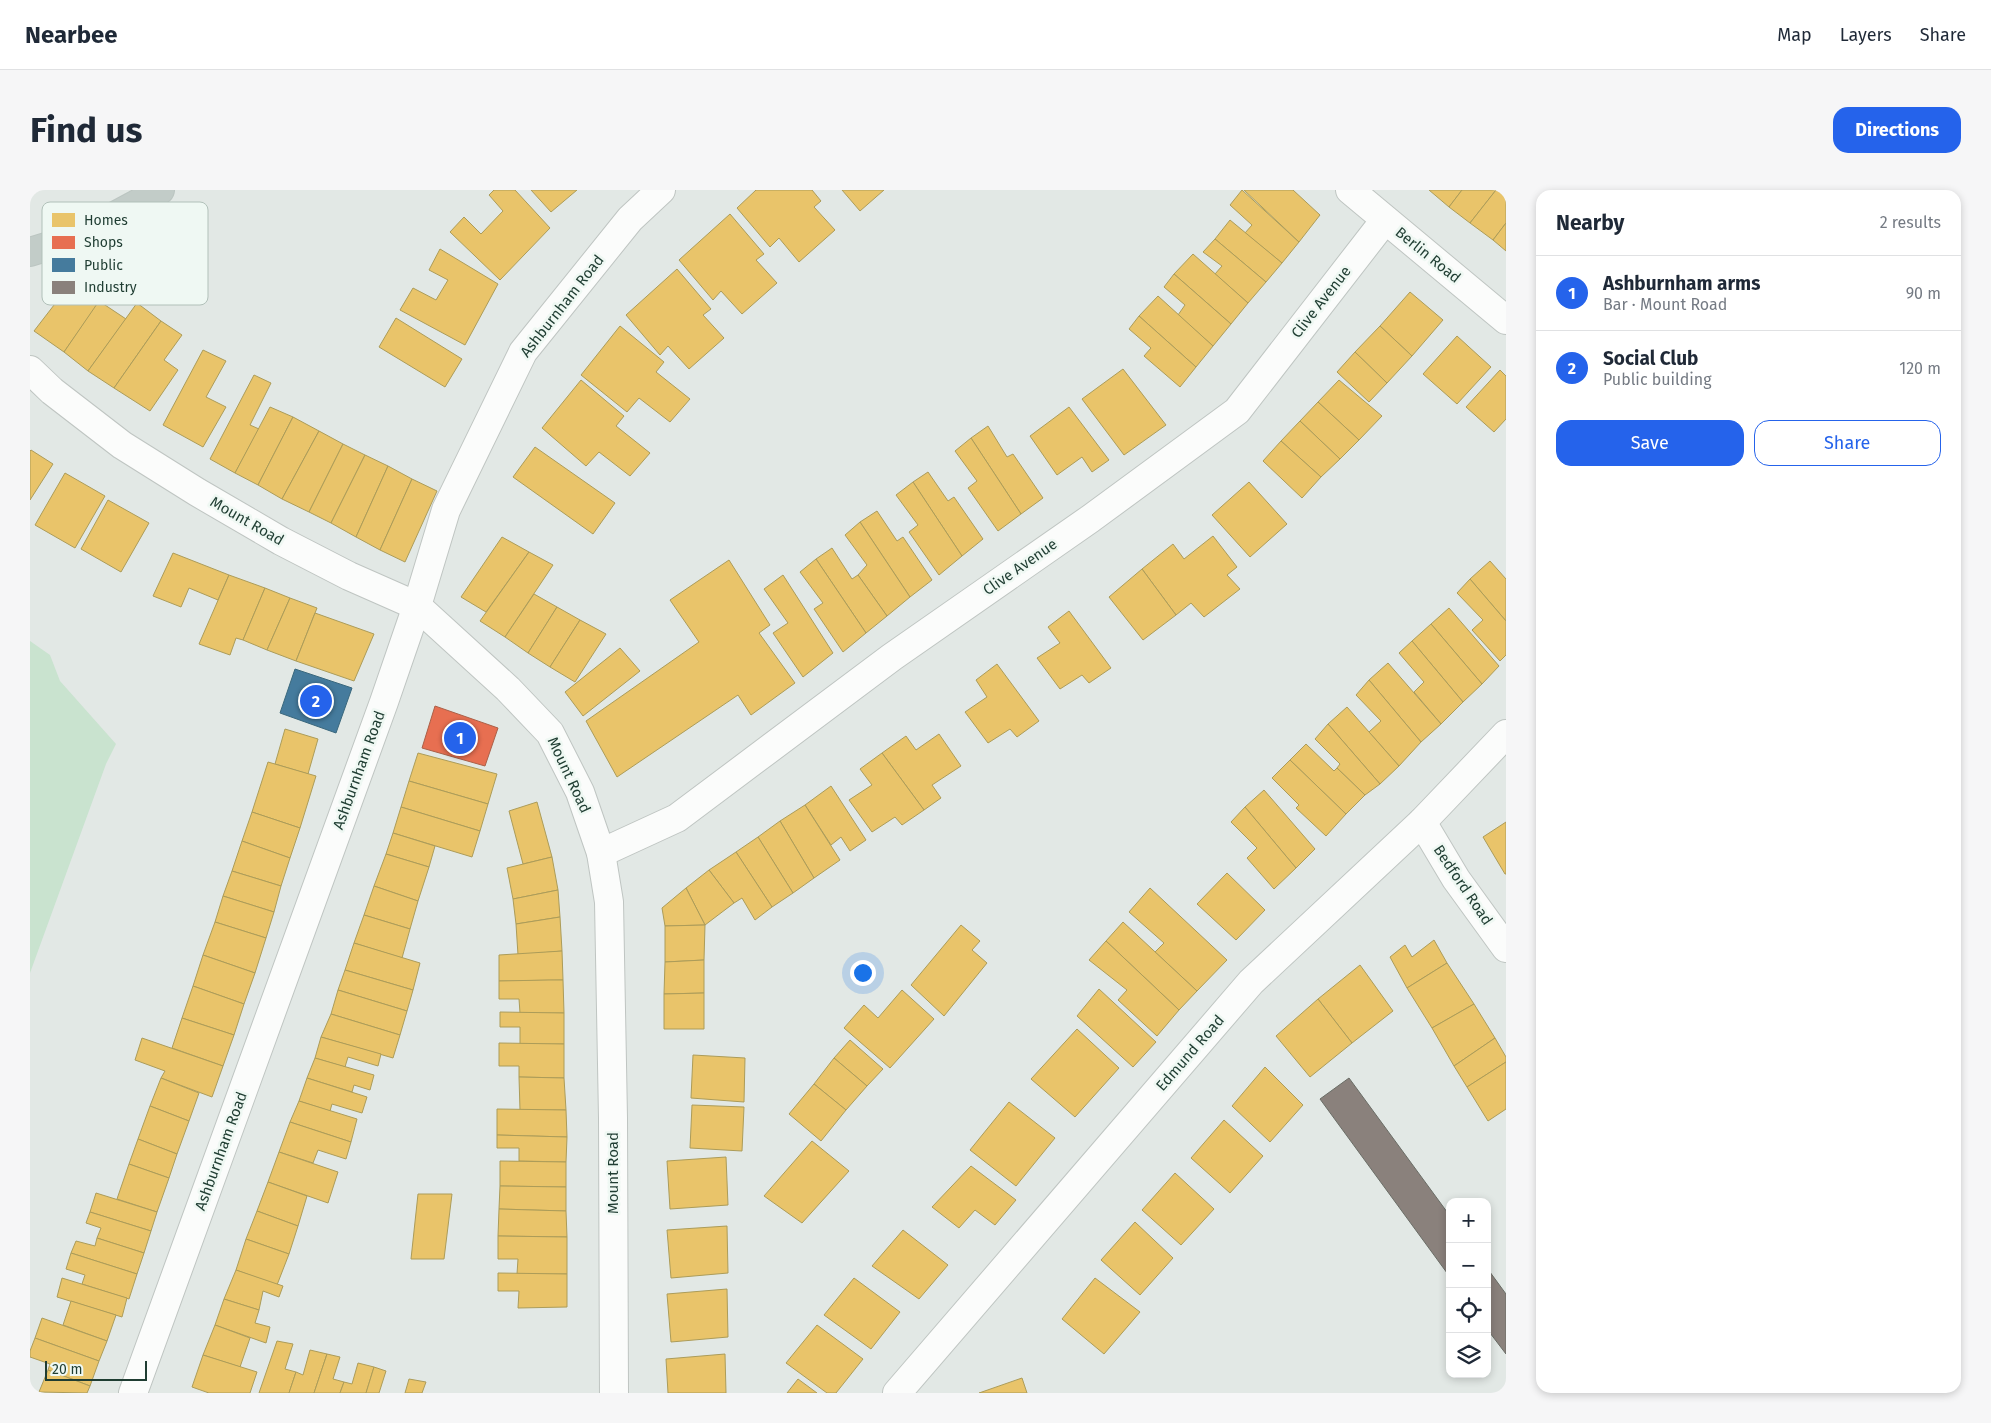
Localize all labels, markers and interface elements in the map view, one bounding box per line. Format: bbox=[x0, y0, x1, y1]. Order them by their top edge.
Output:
text: Nearbee bbox=[25, 21, 118, 49]
text: Map bbox=[1777, 24, 1812, 46]
text: Layers bbox=[1840, 24, 1892, 46]
text: Share bbox=[1920, 24, 1966, 46]
button: Directions bbox=[1833, 107, 1961, 153]
text: Find us bbox=[30, 109, 142, 151]
legend bbox=[42, 202, 208, 305]
text: Nearby bbox=[1556, 210, 1624, 236]
text: Homes bbox=[84, 212, 128, 229]
text: 2 results bbox=[1880, 213, 1941, 232]
street label: Berlin Road bbox=[1392, 223, 1464, 287]
text: Shops bbox=[84, 234, 123, 251]
street label: Ashburnham Road bbox=[516, 251, 608, 361]
text: Public bbox=[84, 257, 123, 274]
street label: Clive Avenue bbox=[1287, 263, 1355, 341]
text: Ashburnham arms bbox=[1603, 272, 1760, 295]
text: Industry bbox=[84, 279, 137, 296]
text: 1 bbox=[1568, 284, 1576, 303]
text: 90 m bbox=[1906, 284, 1941, 303]
text: Bar · Mount Road bbox=[1603, 295, 1727, 314]
text: Social Club bbox=[1603, 347, 1698, 370]
text: 2 bbox=[1568, 359, 1576, 378]
text: 120 m bbox=[1899, 359, 1941, 378]
text: Public building bbox=[1603, 370, 1711, 389]
button: Save bbox=[1556, 420, 1744, 466]
button: Share bbox=[1754, 420, 1941, 466]
street label: Mount Road bbox=[207, 493, 287, 549]
street label: Clive Avenue bbox=[980, 535, 1060, 599]
pin: 2 bbox=[300, 682, 332, 720]
street label: Ashburnham Road bbox=[329, 708, 389, 832]
pin: 1 bbox=[444, 719, 476, 757]
street label: Mount Road bbox=[544, 734, 594, 816]
street label: Bedford Road bbox=[1430, 842, 1496, 928]
your location bbox=[850, 960, 876, 986]
street label: Edmund Road bbox=[1152, 1011, 1228, 1095]
street label: Ashburnham Road bbox=[191, 1089, 251, 1213]
street label: Mount Road bbox=[604, 1132, 622, 1214]
map controls bbox=[1446, 1198, 1491, 1378]
button: + bbox=[1446, 1198, 1491, 1243]
button: − bbox=[1446, 1243, 1491, 1288]
button: locate bbox=[1446, 1288, 1491, 1333]
button: layers bbox=[1446, 1333, 1491, 1378]
scale bar bbox=[45, 1358, 148, 1381]
text: 20 m bbox=[52, 1361, 82, 1378]

